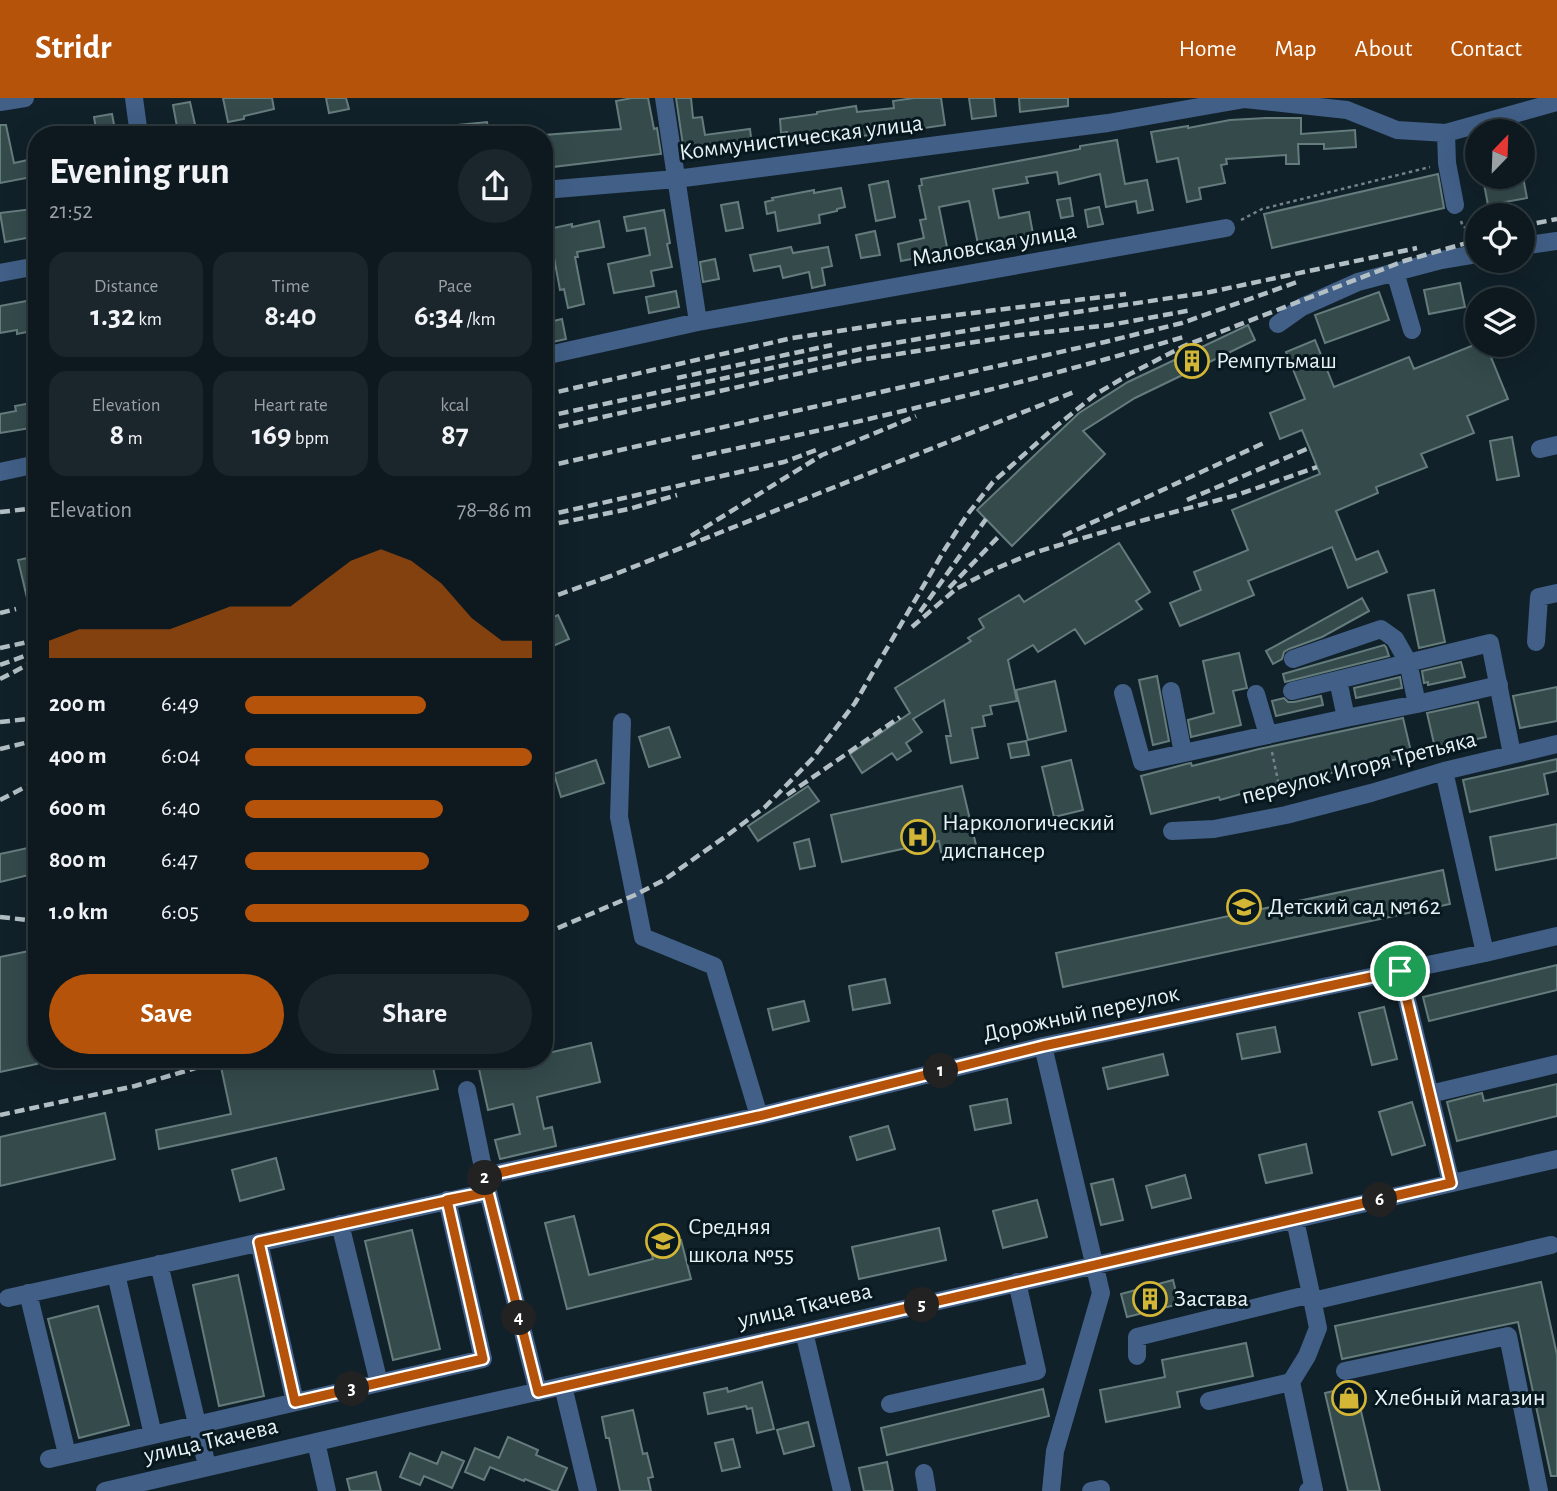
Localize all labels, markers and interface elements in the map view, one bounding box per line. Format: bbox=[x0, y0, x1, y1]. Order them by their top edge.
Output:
text: Stridr bbox=[35, 32, 112, 65]
text: Home bbox=[1179, 37, 1237, 61]
text: Map bbox=[1275, 37, 1317, 61]
text: About bbox=[1355, 37, 1412, 61]
text: Contact bbox=[1450, 37, 1522, 61]
street label: Коммунистическая улица bbox=[678, 111, 924, 165]
north arrow bbox=[1465, 119, 1535, 189]
map controls bbox=[1465, 119, 1535, 357]
button: share bbox=[458, 149, 532, 223]
text: Evening run bbox=[49, 153, 230, 191]
text: 21:52 bbox=[49, 200, 93, 223]
button: locate bbox=[1465, 203, 1535, 273]
street label: Маловская улица bbox=[910, 219, 1078, 271]
text: Distance bbox=[94, 277, 158, 296]
text: Time bbox=[272, 277, 309, 296]
text: Pace bbox=[438, 277, 472, 296]
button: layers bbox=[1465, 287, 1535, 357]
text: 1.32 bbox=[90, 301, 135, 331]
text: 8:40 bbox=[264, 301, 317, 331]
text: 6:34 bbox=[414, 301, 463, 331]
text: km bbox=[135, 310, 162, 329]
text: /km bbox=[463, 310, 496, 329]
building icon: Ремпутьмаш bbox=[1173, 342, 1211, 380]
place label: Ремпутьмаш bbox=[1216, 349, 1337, 373]
text: Elevation bbox=[92, 396, 161, 415]
text: Heart rate bbox=[253, 396, 328, 415]
text: kcal bbox=[440, 396, 469, 415]
text: 8 bbox=[110, 420, 124, 450]
text: 169 bbox=[252, 420, 292, 450]
text: 87 bbox=[441, 420, 469, 450]
text: m bbox=[124, 429, 143, 448]
text: bpm bbox=[292, 429, 329, 448]
text: Elevation bbox=[49, 499, 132, 522]
text: 78–86 m bbox=[457, 499, 532, 522]
text: 200 m bbox=[49, 693, 106, 716]
text: 6:49 bbox=[161, 693, 199, 716]
street label: переулок Игоря Третьяка bbox=[1239, 727, 1479, 809]
text: 400 m bbox=[49, 745, 107, 768]
text: 6:04 bbox=[161, 745, 200, 768]
text: 600 m bbox=[49, 797, 106, 820]
text: 6:40 bbox=[161, 797, 200, 820]
place label: Наркологический диспансер bbox=[942, 811, 1115, 863]
hospital icon: Наркологический диспансер bbox=[899, 818, 937, 856]
text: 800 m bbox=[49, 849, 106, 872]
text: 6:47 bbox=[161, 849, 198, 872]
school or university icon: Детский сад №162 bbox=[1225, 888, 1263, 926]
place label: Детский сад №162 bbox=[1268, 895, 1441, 919]
text: 1.0 km bbox=[49, 901, 108, 924]
text: 6:05 bbox=[161, 901, 199, 924]
pin bbox=[1370, 941, 1430, 1001]
icon: arrive bbox=[1381, 952, 1419, 990]
button: Save bbox=[49, 974, 284, 1054]
button: Share bbox=[298, 974, 532, 1054]
street label: Дорожный переулок bbox=[981, 981, 1181, 1047]
pin: 1 bbox=[923, 1054, 958, 1088]
text: 1 bbox=[937, 1061, 944, 1080]
pin: 2 bbox=[468, 1160, 503, 1196]
text: 2 bbox=[480, 1168, 489, 1187]
pin: 6 bbox=[1362, 1182, 1398, 1218]
text: 6 bbox=[1375, 1190, 1384, 1209]
place label: Средняя школа №55 bbox=[688, 1215, 794, 1267]
school or university icon: Средняя школа №55 bbox=[644, 1222, 682, 1260]
street label: улица Ткачева bbox=[735, 1279, 874, 1333]
building icon: Застава bbox=[1131, 1280, 1169, 1318]
place label: Застава bbox=[1174, 1287, 1248, 1311]
pin: 5 bbox=[904, 1288, 940, 1322]
text: 5 bbox=[917, 1295, 926, 1314]
pin: 4 bbox=[502, 1300, 536, 1336]
text: 4 bbox=[514, 1308, 523, 1327]
pin: 3 bbox=[334, 1372, 370, 1406]
text: 3 bbox=[347, 1379, 356, 1398]
shop icon: Хлебный магазин bbox=[1330, 1379, 1368, 1417]
place label: Хлебный магазин bbox=[1374, 1386, 1545, 1410]
street label: улица Ткачева bbox=[141, 1414, 280, 1468]

